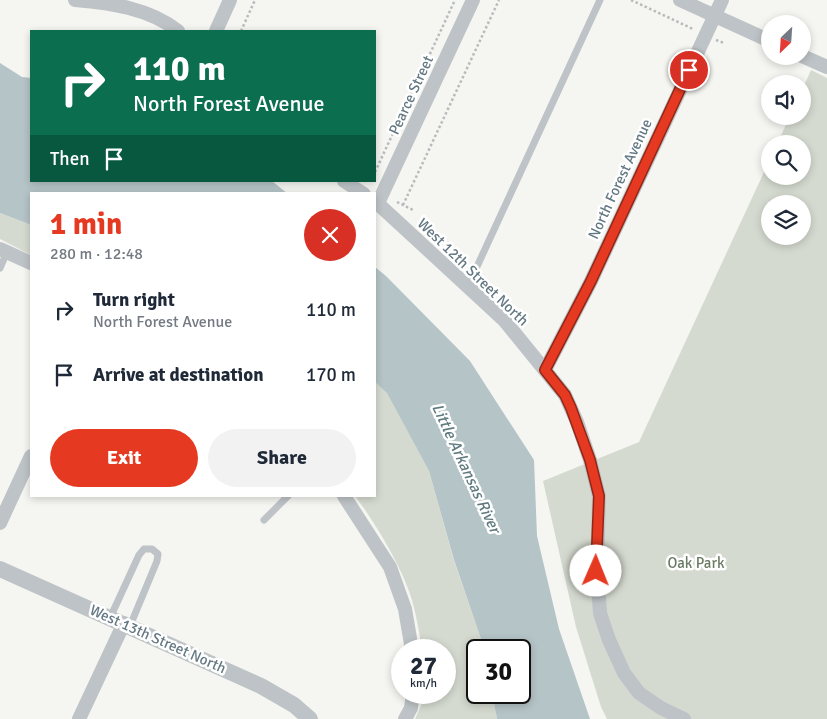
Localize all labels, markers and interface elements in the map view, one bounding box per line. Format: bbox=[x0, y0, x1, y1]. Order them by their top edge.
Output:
north arrow bbox=[761, 15, 811, 65]
map controls bbox=[761, 15, 811, 245]
text: 110 m bbox=[133, 47, 226, 90]
pin bbox=[668, 49, 710, 91]
icon: right bbox=[50, 50, 115, 115]
street label: Pearce Street bbox=[385, 53, 437, 137]
icon: arrive bbox=[675, 56, 703, 84]
button: sound bbox=[761, 75, 811, 125]
text: North Forest Avenue bbox=[133, 90, 324, 117]
street label: North Forest Avenue bbox=[584, 116, 656, 242]
button: search bbox=[761, 135, 811, 185]
icon: arrive bbox=[100, 145, 128, 173]
text: Then bbox=[50, 147, 90, 171]
button: layers bbox=[761, 195, 811, 245]
text: 1 min bbox=[50, 206, 122, 243]
button: close bbox=[304, 209, 356, 261]
street label: West 12th Street North bbox=[414, 214, 532, 330]
text: 280 m · 12:48 bbox=[50, 244, 143, 264]
text: Turn right bbox=[93, 288, 175, 312]
icon: right bbox=[50, 296, 78, 324]
text: 110 m bbox=[306, 298, 356, 322]
text: North Forest Avenue bbox=[93, 312, 232, 332]
icon: arrive bbox=[50, 361, 78, 389]
text: Arrive at destination bbox=[93, 363, 264, 387]
text: 170 m bbox=[306, 363, 356, 387]
water label: Little Arkansas River bbox=[427, 401, 506, 538]
button: Exit bbox=[50, 429, 198, 487]
button: Share bbox=[208, 429, 356, 487]
position arrow bbox=[569, 544, 621, 596]
park label: Oak Park bbox=[668, 554, 725, 572]
street label: West 13th Street North bbox=[87, 601, 229, 677]
speed limit sign: 30 bbox=[466, 639, 531, 704]
text: 27 bbox=[410, 650, 437, 681]
text: km/h bbox=[410, 676, 437, 691]

